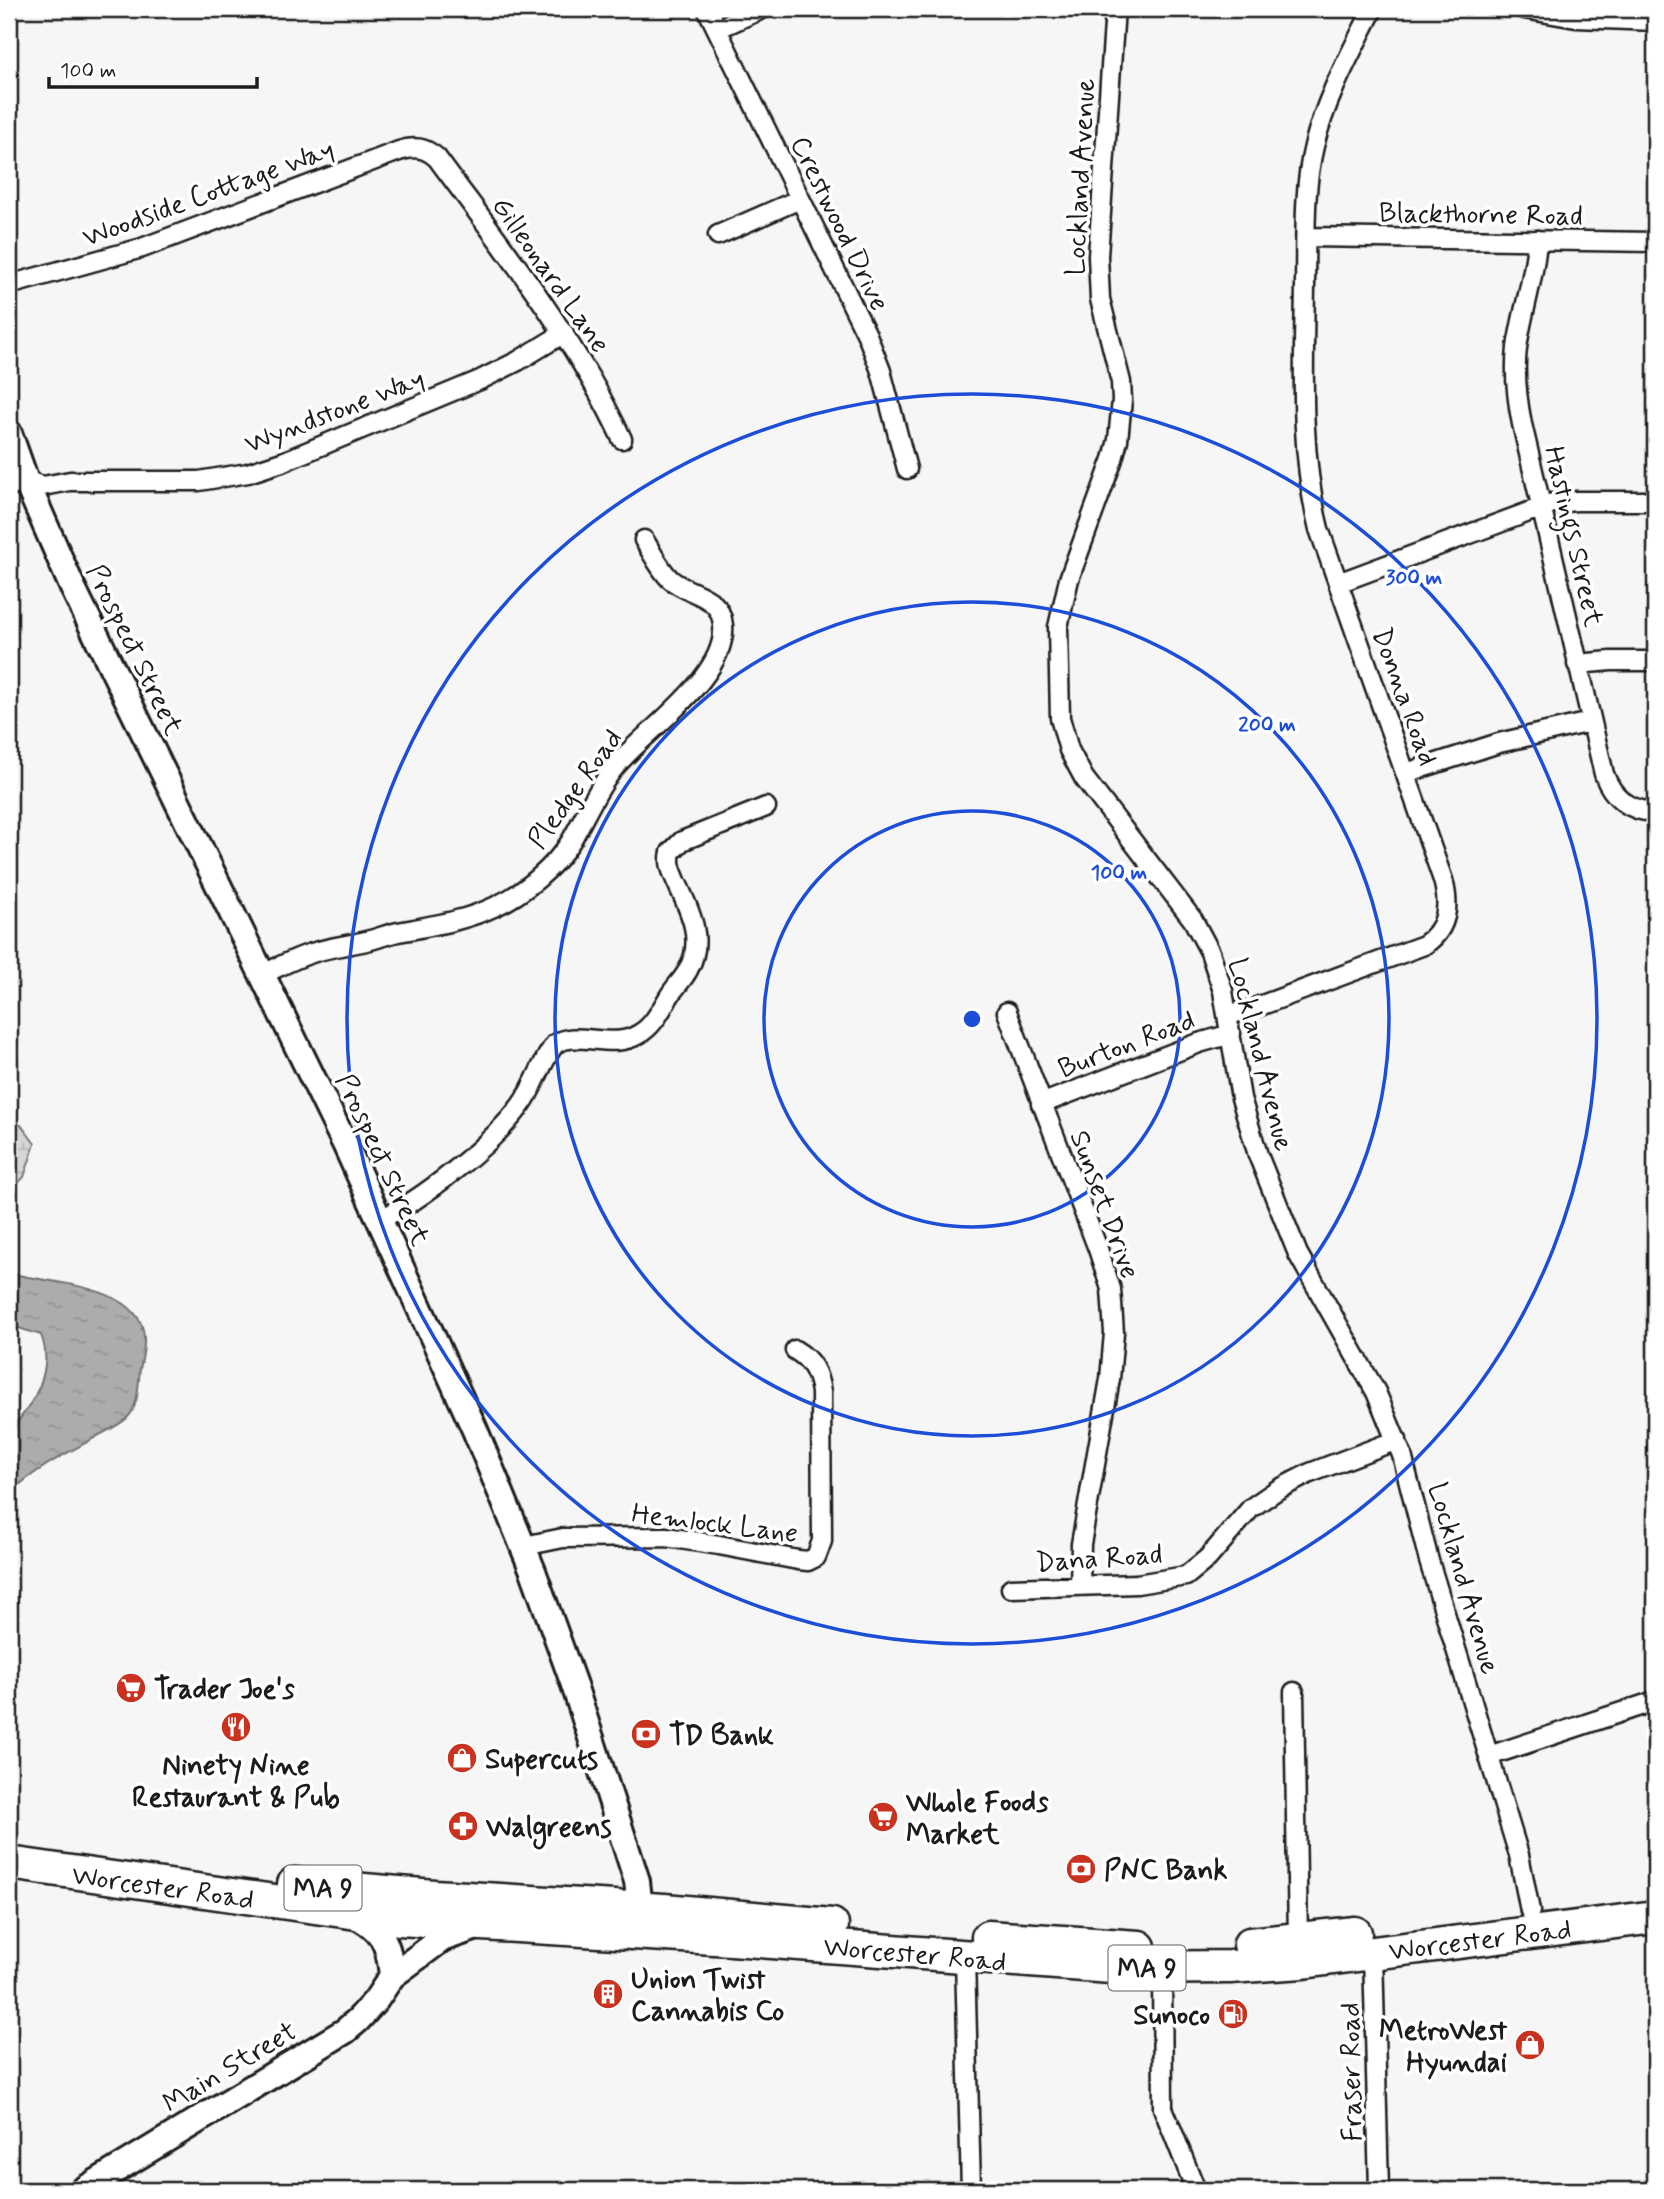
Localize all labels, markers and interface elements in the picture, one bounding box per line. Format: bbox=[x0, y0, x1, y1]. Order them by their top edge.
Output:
scale bar bbox=[49, 46, 257, 90]
text: 100 m bbox=[60, 57, 116, 85]
street label: Lockland Avenue bbox=[1058, 78, 1105, 277]
street label: Crestwood Drive bbox=[780, 130, 897, 318]
street label: Woodside Cottage Way bbox=[78, 132, 340, 257]
street label: Gilleonard Lane bbox=[482, 190, 618, 361]
street label: Blackthorne Road bbox=[1379, 195, 1583, 236]
street label: Wyndstone Way bbox=[240, 361, 430, 464]
street label: Hastings Street bbox=[1531, 443, 1611, 632]
street label: Prospect Street bbox=[76, 558, 191, 742]
text: 300 m bbox=[1386, 564, 1443, 592]
street label: Donna Road bbox=[1362, 623, 1446, 771]
text: 200 m bbox=[1238, 711, 1296, 739]
street label: Pledge Road bbox=[520, 722, 632, 857]
text: 100 m bbox=[1091, 859, 1147, 887]
street label: Lockland Avenue bbox=[1218, 954, 1301, 1155]
street label: Burton Road bbox=[1053, 1002, 1201, 1088]
centre of rings bbox=[960, 1007, 984, 1031]
street label: Prospect Street bbox=[326, 1068, 438, 1253]
street label: Sunset Drive bbox=[1060, 1126, 1148, 1284]
street label: Lockland Avenue bbox=[1418, 1479, 1508, 1679]
street label: Hemlock Lane bbox=[630, 1496, 800, 1553]
street label: Dana Road bbox=[1034, 1537, 1164, 1582]
supermarket icon: Trader Joe's bbox=[114, 1671, 148, 1705]
place label: Trader Joe's bbox=[154, 1672, 295, 1709]
restaurant icon: Ninety Nine Restaurant & Pub bbox=[219, 1710, 253, 1744]
bank icon: TD Bank bbox=[629, 1717, 663, 1751]
place label: TD Bank bbox=[669, 1718, 774, 1755]
shop icon: Supercuts bbox=[445, 1741, 479, 1775]
place label: Supercuts bbox=[485, 1742, 598, 1779]
place label: Ninety Nine Restaurant & Pub bbox=[132, 1748, 340, 1817]
place label: Whole Foods Market bbox=[906, 1785, 1049, 1854]
supermarket icon: Whole Foods Market bbox=[866, 1800, 900, 1834]
pharmacy icon: Walgreens bbox=[446, 1809, 480, 1843]
place label: Walgreens bbox=[486, 1810, 612, 1850]
bank icon: PNC Bank bbox=[1064, 1852, 1098, 1886]
place label: PNC Bank bbox=[1104, 1853, 1227, 1890]
street label: Worcester Road bbox=[69, 1857, 256, 1920]
road number: MA 9 bbox=[284, 1866, 362, 1910]
street label: Worcester Road bbox=[1387, 1912, 1574, 1971]
street label: Worcester Road bbox=[822, 1929, 1008, 1982]
road number: MA 9 bbox=[1108, 1946, 1186, 1991]
place label: Union Twist Cannabis Co bbox=[631, 1962, 784, 2031]
building icon: Union Twist Cannabis Co bbox=[591, 1977, 625, 2011]
fuel station icon: Sunoco bbox=[1216, 1997, 1250, 2031]
place label: Sunoco bbox=[1133, 1998, 1210, 2035]
street label: Fraser Road bbox=[1333, 2002, 1372, 2142]
place label: MetroWest Hyundai bbox=[1379, 2013, 1508, 2082]
street label: Main Street bbox=[156, 2014, 304, 2123]
shop icon: MetroWest Hyundai bbox=[1513, 2028, 1547, 2062]

